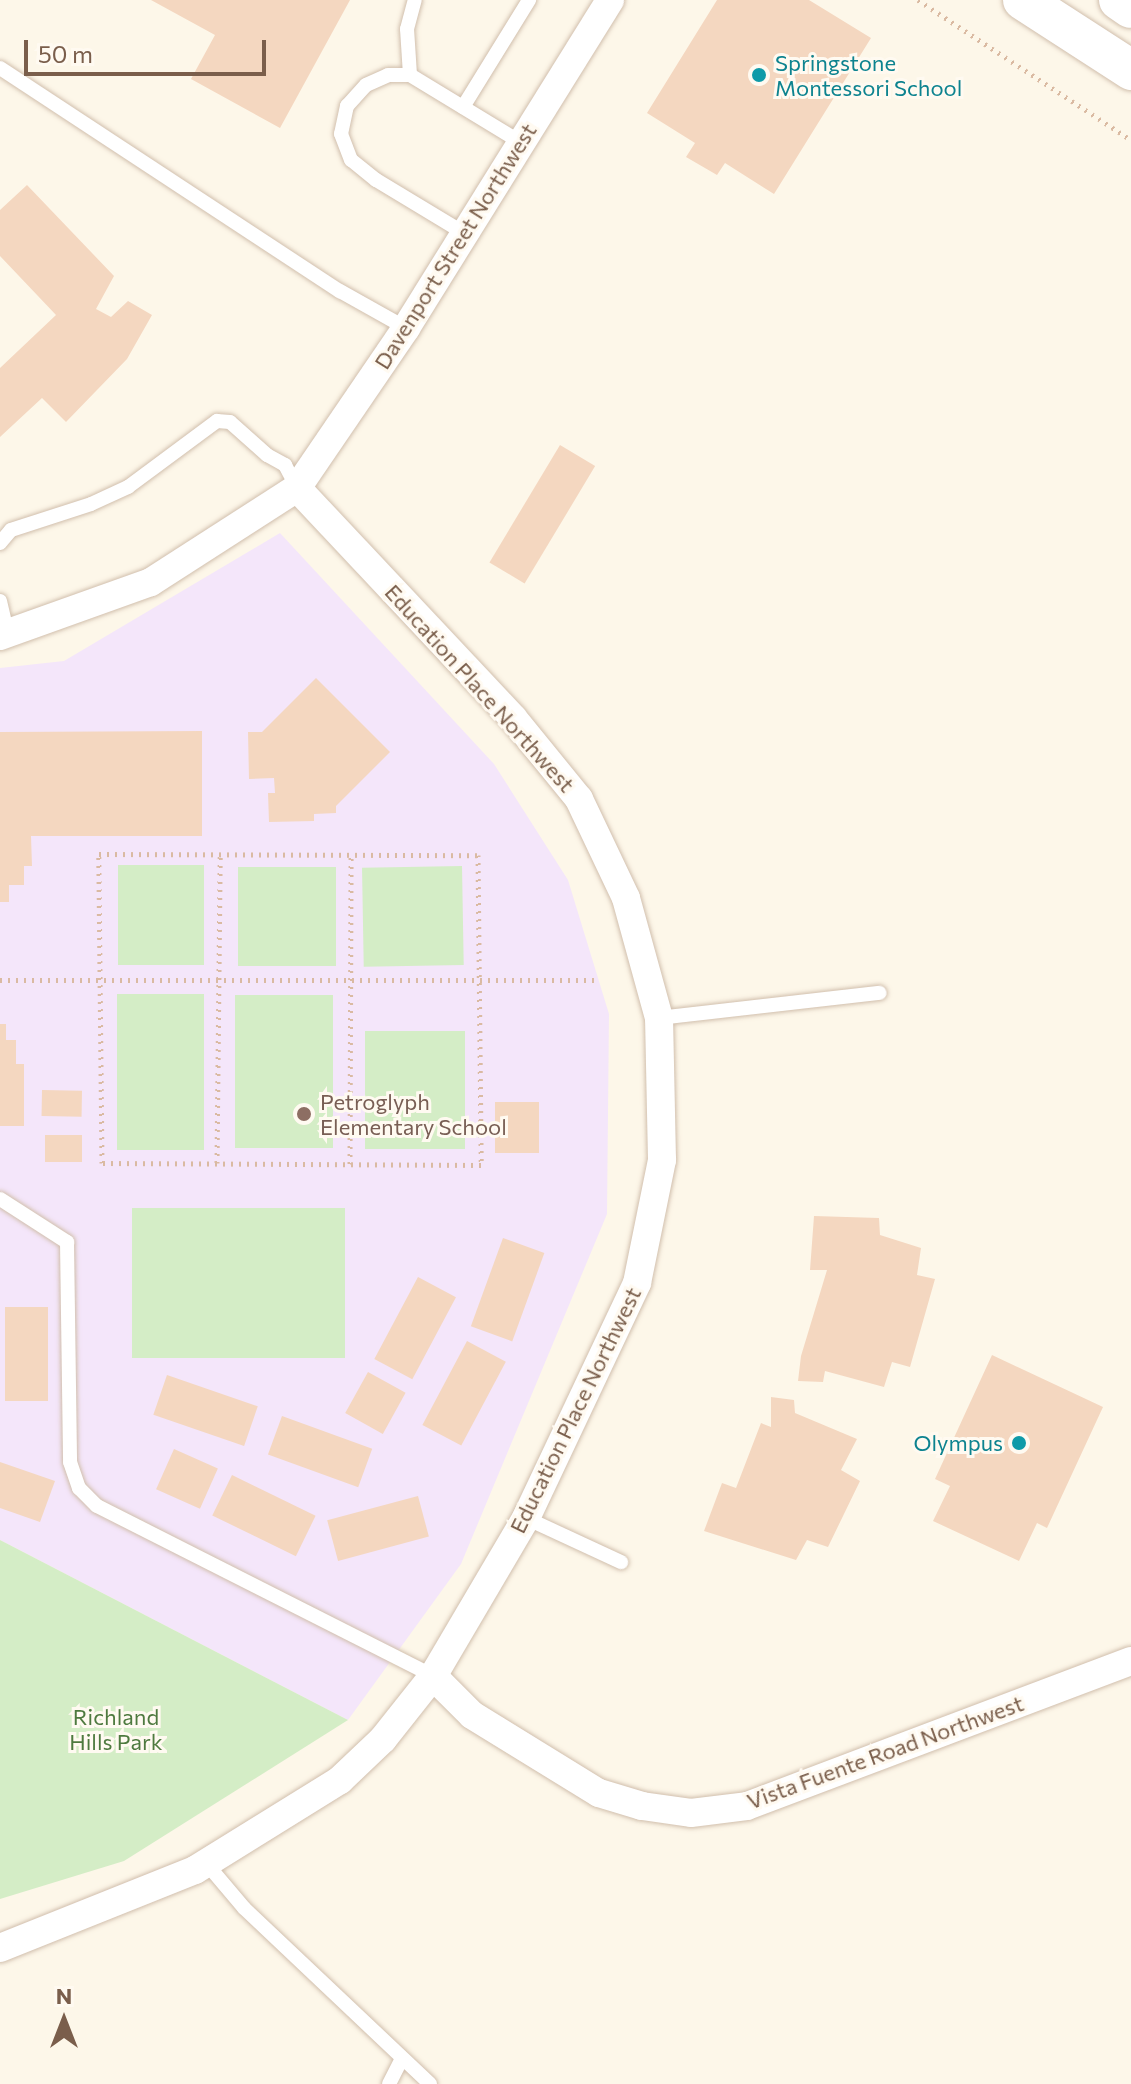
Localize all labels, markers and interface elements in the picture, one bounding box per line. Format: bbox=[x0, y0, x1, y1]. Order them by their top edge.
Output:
scale bar bbox=[28, 24, 270, 74]
text: 50 m bbox=[38, 39, 93, 68]
place label: Springstone Montessori School bbox=[775, 49, 962, 100]
marker: Springstone Montessori School bbox=[750, 66, 768, 84]
street label: Davenport Street Northwest bbox=[368, 118, 542, 374]
street label: Education Place Northwest bbox=[380, 579, 580, 797]
place label: Petroglyph Elementary School bbox=[320, 1088, 507, 1140]
marker: Petroglyph Elementary School bbox=[295, 1105, 313, 1123]
street label: Education Place Northwest bbox=[504, 1283, 646, 1537]
place label: Olympus bbox=[914, 1430, 1003, 1456]
marker: Olympus bbox=[1010, 1434, 1028, 1452]
street label: Vista Fuente Road Northwest bbox=[743, 1690, 1027, 1814]
park label: Richland Hills Park bbox=[69, 1703, 163, 1754]
north arrow bbox=[24, 1980, 104, 2060]
text: N bbox=[56, 1982, 72, 2009]

